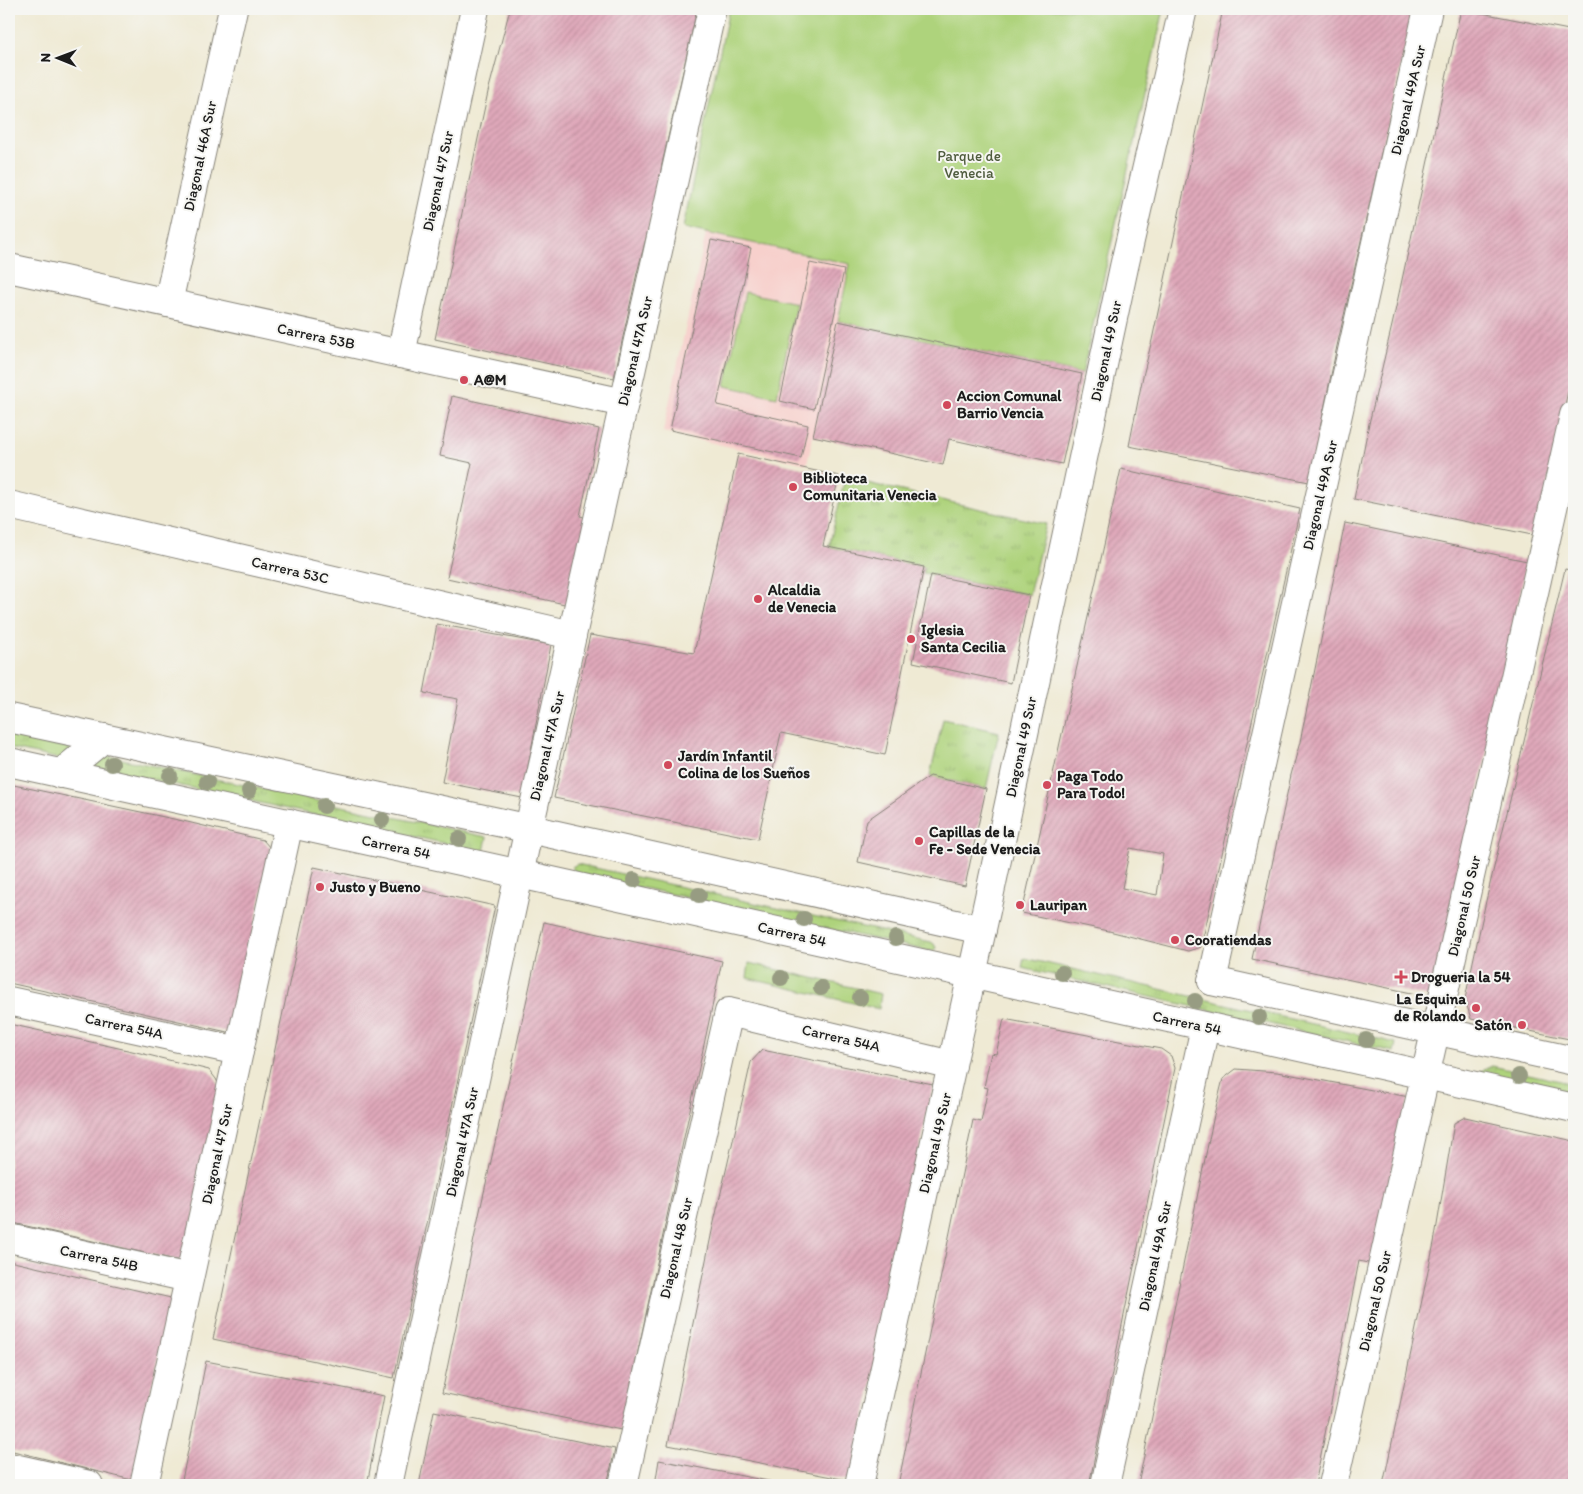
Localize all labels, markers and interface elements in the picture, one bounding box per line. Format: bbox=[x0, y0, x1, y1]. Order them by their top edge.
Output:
north arrow bbox=[32, 32, 82, 82]
street label: Diagonal 49A Sur bbox=[1387, 43, 1429, 157]
text: N bbox=[37, 53, 54, 63]
street label: Diagonal 46A Sur bbox=[180, 99, 221, 213]
street label: Diagonal 47 Sur bbox=[419, 129, 457, 233]
park label: Parque de Venecia bbox=[937, 147, 1001, 182]
street label: Diagonal 47A Sur bbox=[614, 294, 656, 408]
street label: Diagonal 49 Sur bbox=[1087, 299, 1126, 403]
street label: Carrera 53B bbox=[275, 319, 357, 353]
place label: A@M bbox=[473, 371, 507, 389]
marker: A@M bbox=[458, 374, 470, 386]
place label: Accion Comunal Barrio Vencia bbox=[956, 387, 1062, 422]
marker: Accion Comunal Barrio Vencia bbox=[941, 399, 953, 411]
street label: Diagonal 49A Sur bbox=[1299, 438, 1341, 552]
place label: Biblioteca Comunitaria Venecia bbox=[803, 469, 937, 504]
marker: Biblioteca Comunitaria Venecia bbox=[787, 481, 799, 493]
street label: Carrera 53C bbox=[249, 552, 331, 588]
place label: Alcaldia de Venecia bbox=[767, 581, 837, 616]
marker: Alcaldia de Venecia bbox=[752, 593, 764, 605]
place label: Iglesia Santa Cecilia bbox=[921, 621, 1006, 656]
marker: Iglesia Santa Cecilia bbox=[905, 633, 917, 645]
street label: Diagonal 47A Sur bbox=[526, 689, 568, 803]
street label: Diagonal 49 Sur bbox=[1002, 695, 1041, 799]
place label: Jardín Infantil Colina de los Sueños bbox=[677, 747, 810, 782]
marker: Jardín Infantil Colina de los Sueños bbox=[662, 759, 674, 771]
place label: Paga Todo Para Todo! bbox=[1057, 767, 1125, 802]
marker: Paga Todo Para Todo! bbox=[1041, 779, 1053, 791]
place label: Capillas de la Fe - Sede Venecia bbox=[929, 823, 1041, 858]
street label: Carrera 54 bbox=[360, 831, 432, 863]
marker: Capillas de la Fe - Sede Venecia bbox=[913, 835, 925, 847]
street label: Diagonal 50 Sur bbox=[1444, 854, 1484, 958]
place label: Justo y Bueno bbox=[329, 878, 421, 897]
marker: Justo y Bueno bbox=[314, 881, 326, 893]
place label: Lauripan bbox=[1030, 896, 1088, 915]
marker: Lauripan bbox=[1014, 899, 1026, 911]
street label: Carrera 54 bbox=[756, 917, 828, 951]
place label: Cooratiendas bbox=[1185, 931, 1272, 949]
marker: Cooratiendas bbox=[1169, 934, 1181, 946]
place label: Drogueria la 54 bbox=[1411, 968, 1510, 987]
marker: Drogueria la 54 bbox=[1395, 971, 1407, 983]
place label: La Esquina de Rolando bbox=[1394, 990, 1466, 1025]
marker: La Esquina de Rolando bbox=[1470, 1002, 1482, 1014]
street label: Carrera 54 bbox=[1151, 1007, 1223, 1039]
street label: Carrera 54A bbox=[83, 1009, 165, 1043]
place label: Satón bbox=[1475, 1016, 1513, 1034]
marker: Satón bbox=[1516, 1019, 1528, 1031]
street label: Carrera 54A bbox=[800, 1020, 882, 1056]
street label: Diagonal 47A Sur bbox=[442, 1085, 482, 1199]
street label: Diagonal 49 Sur bbox=[915, 1091, 955, 1195]
street label: Diagonal 47 Sur bbox=[198, 1102, 236, 1206]
street label: Diagonal 48 Sur bbox=[656, 1196, 696, 1300]
street label: Diagonal 49A Sur bbox=[1135, 1199, 1175, 1313]
street label: Carrera 54B bbox=[58, 1241, 140, 1275]
street label: Diagonal 50 Sur bbox=[1355, 1249, 1395, 1353]

